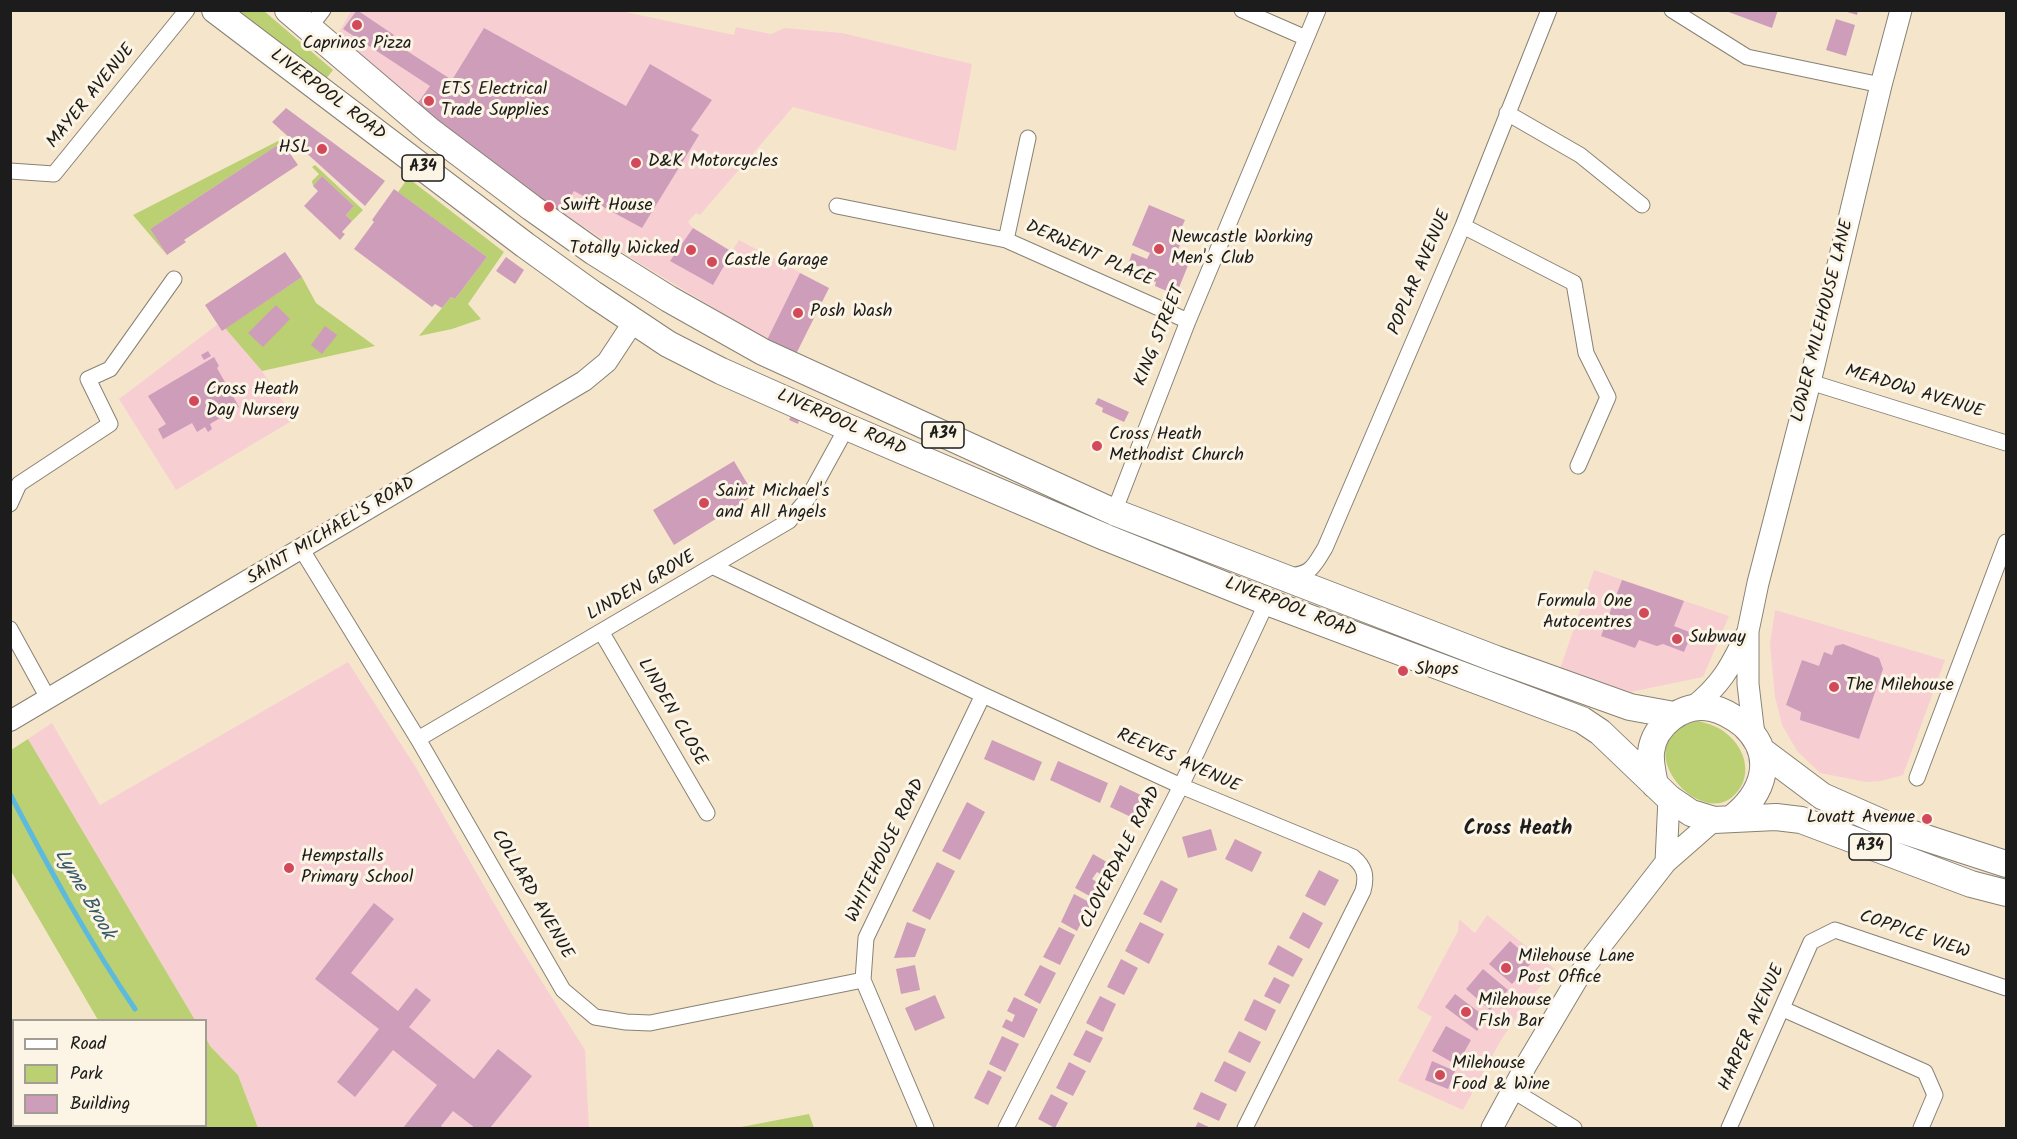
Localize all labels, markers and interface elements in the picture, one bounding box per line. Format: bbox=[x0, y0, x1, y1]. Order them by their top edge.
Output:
marker: Caprinos Pizza bbox=[350, 18, 364, 32]
place label: Caprinos Pizza bbox=[302, 34, 412, 56]
street label: MAYER AVENUE bbox=[43, 40, 141, 154]
street label: LIVERPOOL ROAD bbox=[265, 46, 389, 146]
place label: ETS Electrical Trade Supplies bbox=[441, 80, 549, 122]
marker: ETS Electrical Trade Supplies bbox=[422, 94, 436, 108]
place label: HSL bbox=[279, 138, 310, 160]
marker: HSL bbox=[315, 142, 329, 156]
place label: D&K Motorcycles bbox=[648, 152, 778, 174]
road number: A34 bbox=[402, 155, 444, 181]
marker: D&K Motorcycles bbox=[629, 156, 643, 170]
place label: Swift House bbox=[561, 196, 653, 218]
marker: Swift House bbox=[542, 200, 556, 214]
street label: POPLAR AVENUE bbox=[1385, 207, 1457, 339]
street label: DERWENT PLACE bbox=[1022, 217, 1156, 293]
street label: LOWER MILEHOUSE LANE bbox=[1788, 217, 1860, 425]
place label: Newcastle Working Men's Club bbox=[1171, 228, 1313, 270]
place label: Totally Wicked bbox=[569, 239, 679, 261]
marker: Newcastle Working Men's Club bbox=[1152, 242, 1166, 256]
marker: Totally Wicked bbox=[684, 243, 698, 257]
place label: Castle Garage bbox=[724, 251, 828, 273]
marker: Castle Garage bbox=[705, 255, 719, 269]
street label: KING STREET bbox=[1131, 282, 1191, 390]
place label: Posh Wash bbox=[810, 302, 892, 324]
marker: Posh Wash bbox=[791, 306, 805, 320]
street label: MEADOW AVENUE bbox=[1842, 362, 1986, 424]
place label: Cross Heath Day Nursery bbox=[206, 380, 299, 422]
street label: LIVERPOOL ROAD bbox=[773, 386, 909, 462]
marker: Cross Heath Day Nursery bbox=[187, 394, 201, 408]
road number: A34 bbox=[922, 422, 964, 448]
place label: Cross Heath Methodist Church bbox=[1109, 425, 1244, 468]
marker: Cross Heath Methodist Church bbox=[1090, 439, 1104, 453]
street label: SAINT MICHAEL'S ROAD bbox=[244, 473, 420, 591]
place label: Saint Michael's and All Angels bbox=[716, 482, 829, 524]
marker: Saint Michael's and All Angels bbox=[697, 496, 711, 510]
street label: LINDEN GROVE bbox=[584, 547, 700, 627]
street label: LIVERPOOL ROAD bbox=[1221, 574, 1359, 644]
place label: Formula One Autocentres bbox=[1537, 592, 1632, 634]
marker: Formula One Autocentres bbox=[1637, 606, 1651, 620]
place label: Subway bbox=[1689, 628, 1746, 650]
marker: Subway bbox=[1670, 632, 1684, 646]
street label: LINDEN CLOSE bbox=[631, 655, 711, 771]
place label: Shops bbox=[1415, 660, 1459, 682]
marker: Shops bbox=[1396, 664, 1410, 678]
place label: The Milehouse bbox=[1846, 676, 1954, 698]
marker: The Milehouse bbox=[1827, 680, 1841, 694]
street label: REEVES AVENUE bbox=[1113, 725, 1243, 799]
street label: WHITEHOUSE ROAD bbox=[843, 776, 931, 926]
street label: CLOVERDALE ROAD bbox=[1077, 783, 1167, 933]
place label: Lovatt Avenue bbox=[1807, 808, 1915, 830]
marker: Lovatt Avenue bbox=[1920, 812, 1934, 826]
district label: Cross Heath bbox=[1464, 819, 1572, 843]
street label: COLLARD AVENUE bbox=[485, 826, 577, 964]
road number: A34 bbox=[1849, 834, 1891, 860]
water label: Lyme Brook bbox=[48, 846, 118, 944]
place label: Hempstalls Primary School bbox=[301, 847, 413, 890]
marker: Hempstalls Primary School bbox=[282, 861, 296, 875]
street label: COPPICE VIEW bbox=[1856, 907, 1972, 965]
place label: Milehouse Lane Post Office bbox=[1518, 947, 1634, 990]
marker: Milehouse Lane Post Office bbox=[1499, 961, 1513, 975]
street label: HARPER AVENUE bbox=[1715, 961, 1791, 1095]
place label: Milehouse FIsh Bar bbox=[1478, 991, 1551, 1034]
marker: Milehouse FIsh Bar bbox=[1459, 1005, 1473, 1019]
legend bbox=[12, 1019, 207, 1127]
text: Road bbox=[70, 1030, 106, 1059]
place label: Milehouse Food & Wine bbox=[1452, 1054, 1550, 1096]
text: Park bbox=[70, 1060, 103, 1089]
marker: Milehouse Food & Wine bbox=[1433, 1068, 1447, 1082]
text: Building bbox=[70, 1090, 130, 1119]

